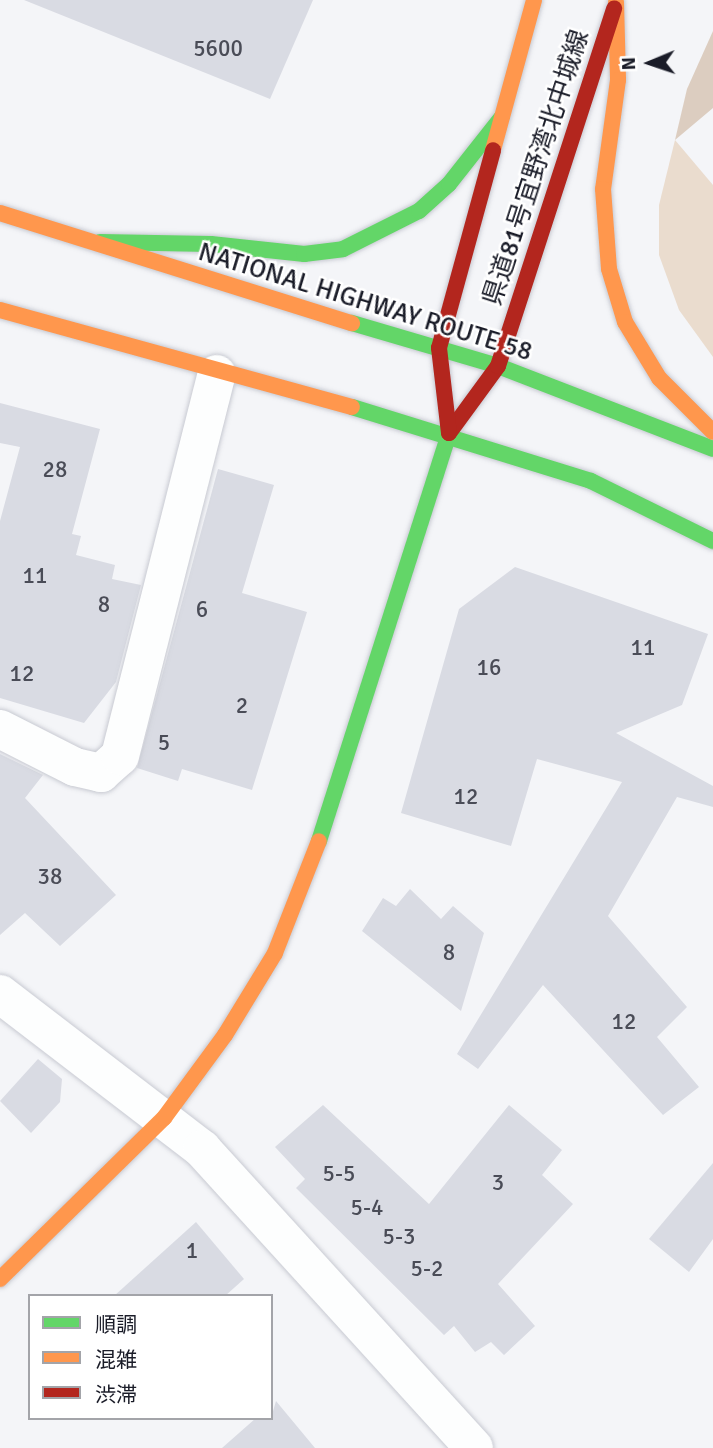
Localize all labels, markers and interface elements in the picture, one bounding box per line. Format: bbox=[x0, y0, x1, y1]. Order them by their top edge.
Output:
street label: 県道81号宜野湾北中城線 bbox=[478, 26, 596, 310]
north arrow bbox=[615, 28, 685, 98]
house number: 5600 bbox=[193, 35, 243, 63]
text: N bbox=[617, 57, 641, 71]
street label: NATIONAL HIGHWAY ROUTE 58 bbox=[194, 237, 536, 369]
house number: 28 bbox=[43, 456, 67, 484]
house number: 11 bbox=[23, 562, 47, 590]
house number: 8 bbox=[98, 591, 110, 619]
house number: 6 bbox=[196, 596, 208, 624]
house number: 11 bbox=[631, 634, 655, 662]
house number: 16 bbox=[477, 654, 501, 682]
house number: 12 bbox=[10, 660, 34, 688]
house number: 2 bbox=[236, 692, 248, 720]
house number: 5 bbox=[158, 729, 170, 757]
house number: 12 bbox=[454, 783, 478, 811]
house number: 38 bbox=[38, 863, 62, 891]
house number: 8 bbox=[443, 939, 455, 967]
house number: 12 bbox=[612, 1008, 636, 1036]
house number: 5-5 bbox=[323, 1160, 355, 1188]
house number: 3 bbox=[492, 1169, 504, 1197]
house number: 5-4 bbox=[351, 1194, 383, 1222]
house number: 5-3 bbox=[383, 1223, 415, 1251]
house number: 1 bbox=[186, 1237, 198, 1265]
house number: 5-2 bbox=[411, 1255, 443, 1283]
legend bbox=[28, 1294, 273, 1420]
text: 順調 bbox=[95, 1312, 137, 1338]
text: 混雑 bbox=[95, 1347, 137, 1373]
text: 渋滞 bbox=[95, 1382, 137, 1408]

